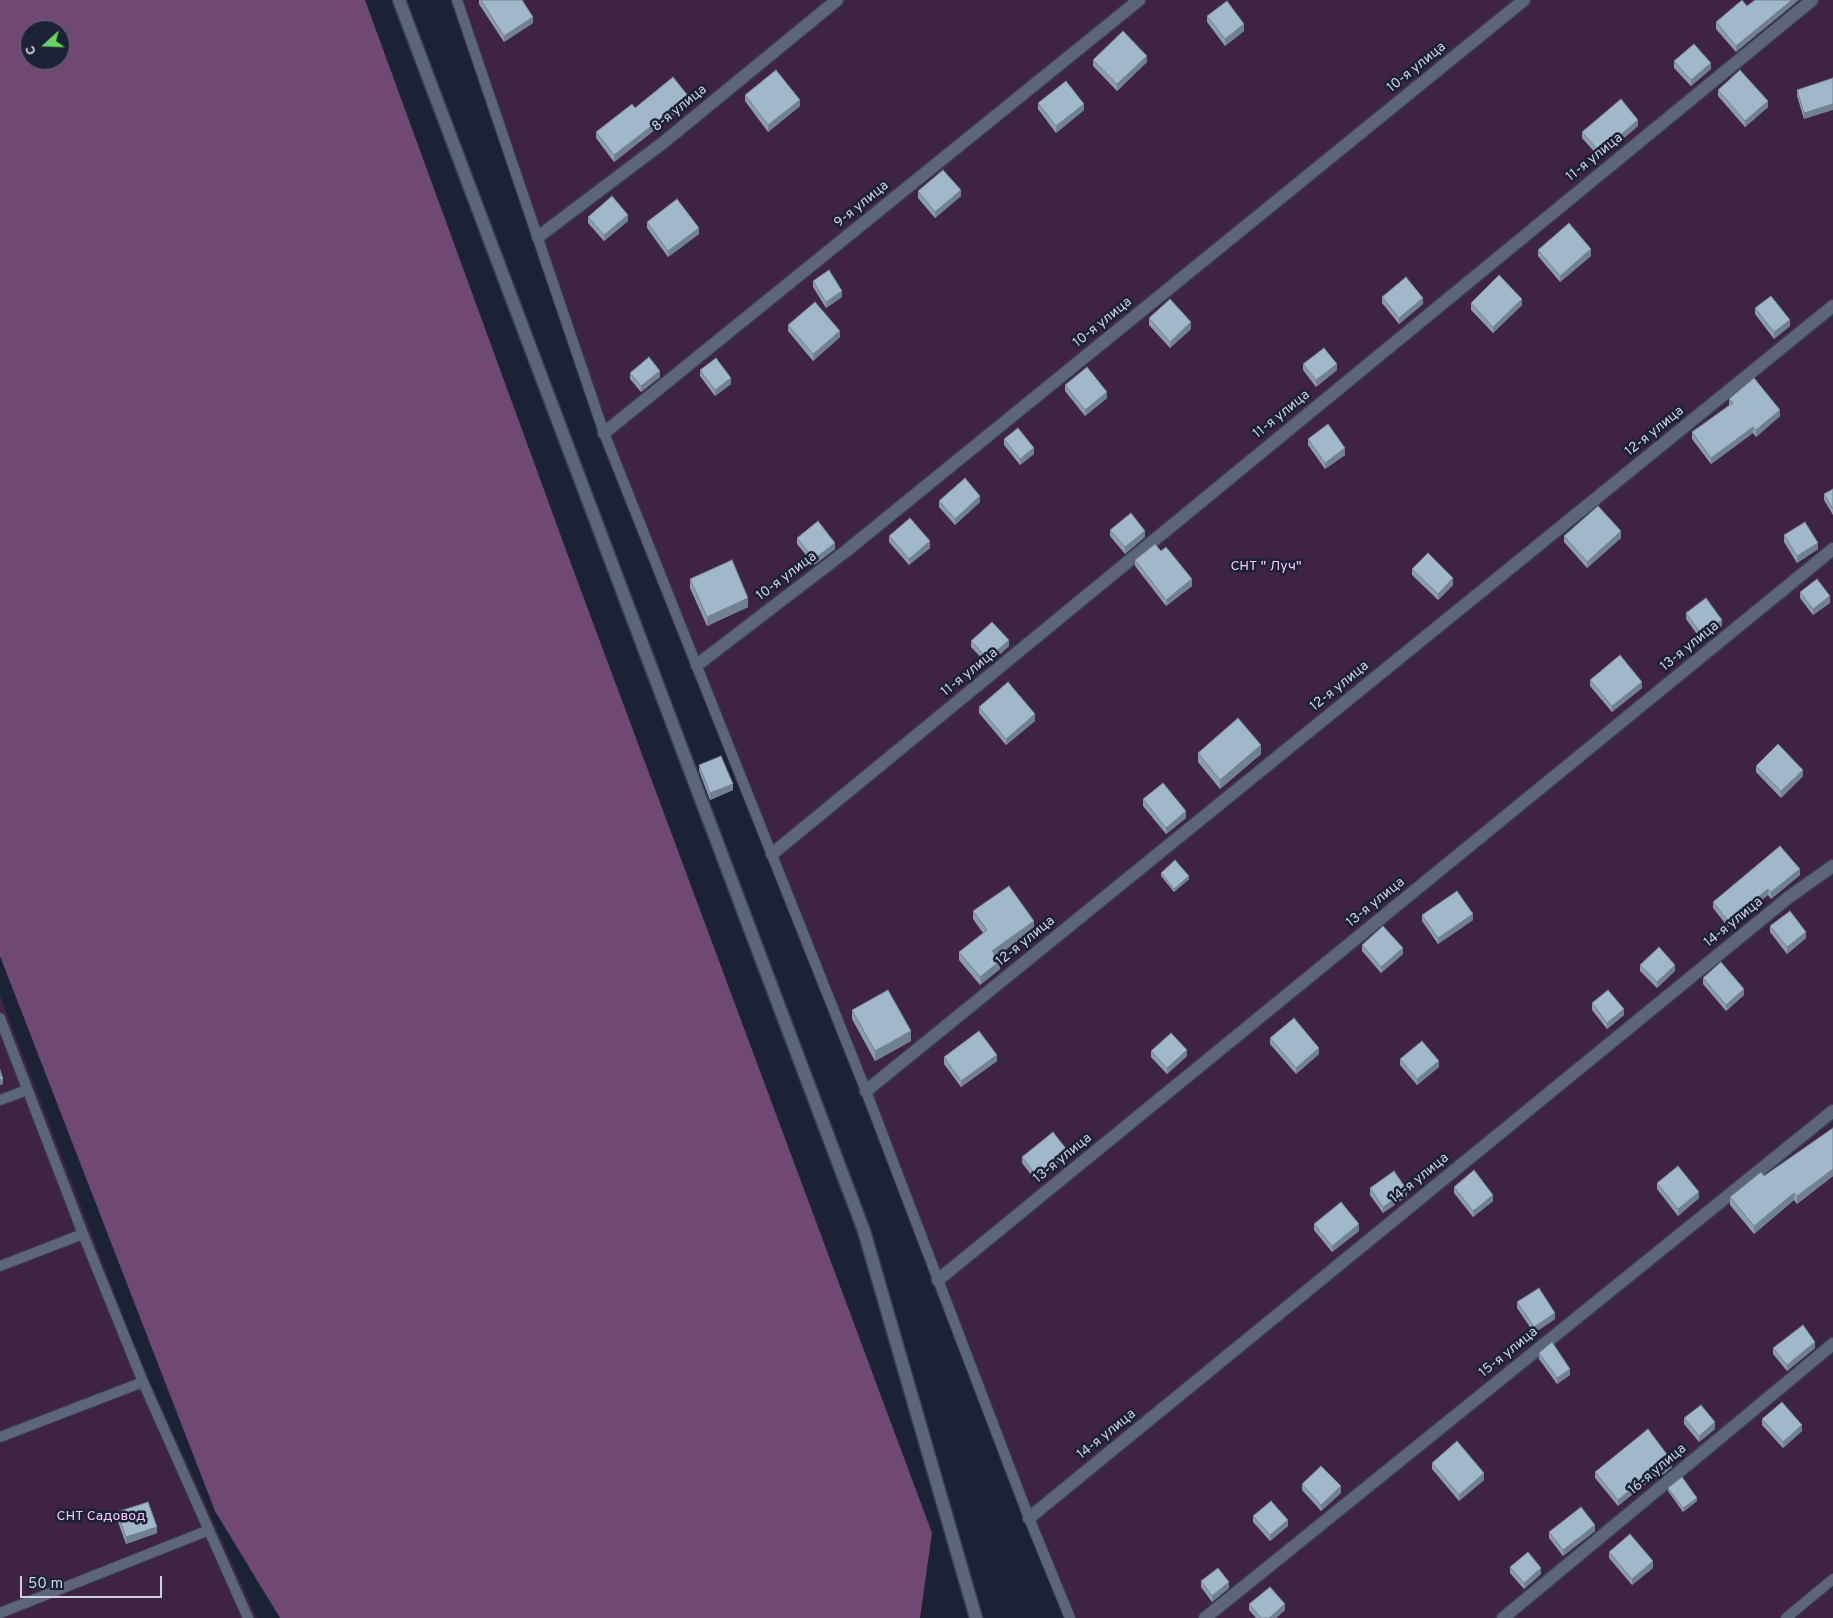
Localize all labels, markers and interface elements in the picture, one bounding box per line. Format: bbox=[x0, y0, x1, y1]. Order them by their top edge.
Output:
north arrow bbox=[20, 20, 70, 70]
street label: 10-я улица bbox=[1384, 39, 1450, 97]
text: С bbox=[22, 43, 41, 57]
street label: 8-я улица bbox=[649, 82, 711, 136]
street label: 11-я улица bbox=[1563, 130, 1627, 186]
street label: 9-я улица bbox=[831, 178, 893, 232]
street label: 10-я улица bbox=[1070, 294, 1136, 352]
street label: 11-я улица bbox=[1250, 387, 1314, 443]
street label: 12-я улица bbox=[1622, 403, 1688, 461]
street label: 10-я улица bbox=[754, 549, 820, 605]
park label: СНТ " Луч" bbox=[1230, 559, 1302, 575]
street label: 13-я улица bbox=[1657, 618, 1723, 676]
street label: 11-я улица bbox=[938, 645, 1002, 701]
street label: 12-я улица bbox=[1307, 658, 1373, 716]
street label: 13-я улица bbox=[1343, 874, 1409, 932]
street label: 14-я улица bbox=[1701, 894, 1767, 952]
street label: 12-я улица bbox=[993, 913, 1059, 971]
street label: 13-я улица bbox=[1030, 1130, 1096, 1188]
street label: 14-я улица bbox=[1387, 1150, 1453, 1208]
street label: 15-я улица bbox=[1476, 1324, 1542, 1382]
street label: 14-я улица bbox=[1074, 1406, 1140, 1464]
street label: 16-я улица bbox=[1626, 1441, 1690, 1499]
park label: СНТ Садовод bbox=[57, 1509, 145, 1525]
scale bar bbox=[22, 1566, 165, 1598]
text: 50 m bbox=[28, 1575, 63, 1594]

